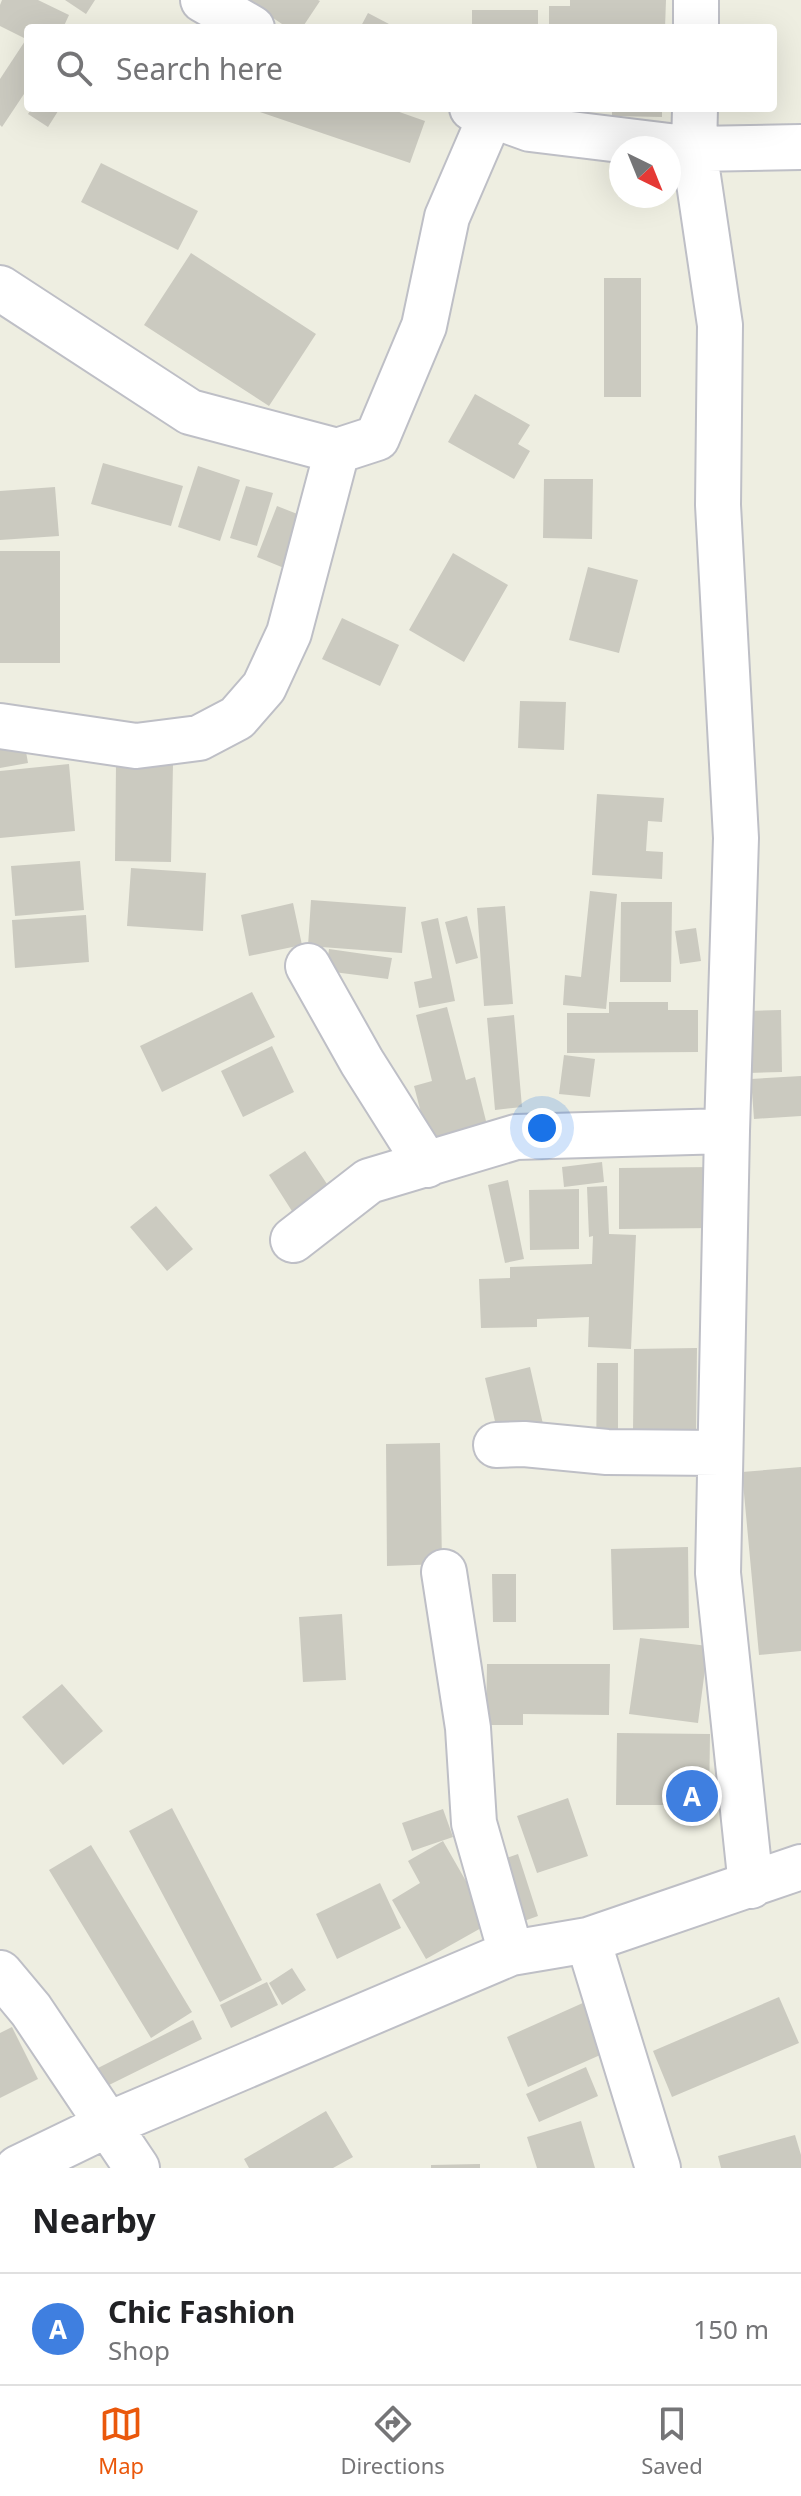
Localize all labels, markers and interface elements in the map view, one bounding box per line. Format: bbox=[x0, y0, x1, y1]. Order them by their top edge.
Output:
search box bbox=[24, 24, 777, 112]
icon: search bbox=[52, 46, 96, 90]
text: Search here bbox=[116, 48, 283, 89]
north arrow bbox=[609, 136, 681, 208]
your location bbox=[522, 1108, 562, 1148]
pin: A bbox=[666, 1766, 718, 1826]
text: Nearby bbox=[32, 2197, 156, 2243]
text: Chic Fashion bbox=[108, 2291, 295, 2332]
text: A bbox=[49, 2311, 67, 2347]
text: 150 m bbox=[693, 2311, 769, 2347]
text: Shop bbox=[108, 2332, 170, 2368]
tab: Map bbox=[98, 2402, 144, 2480]
tab: Directions bbox=[340, 2402, 445, 2480]
tab: Saved bbox=[641, 2402, 703, 2480]

